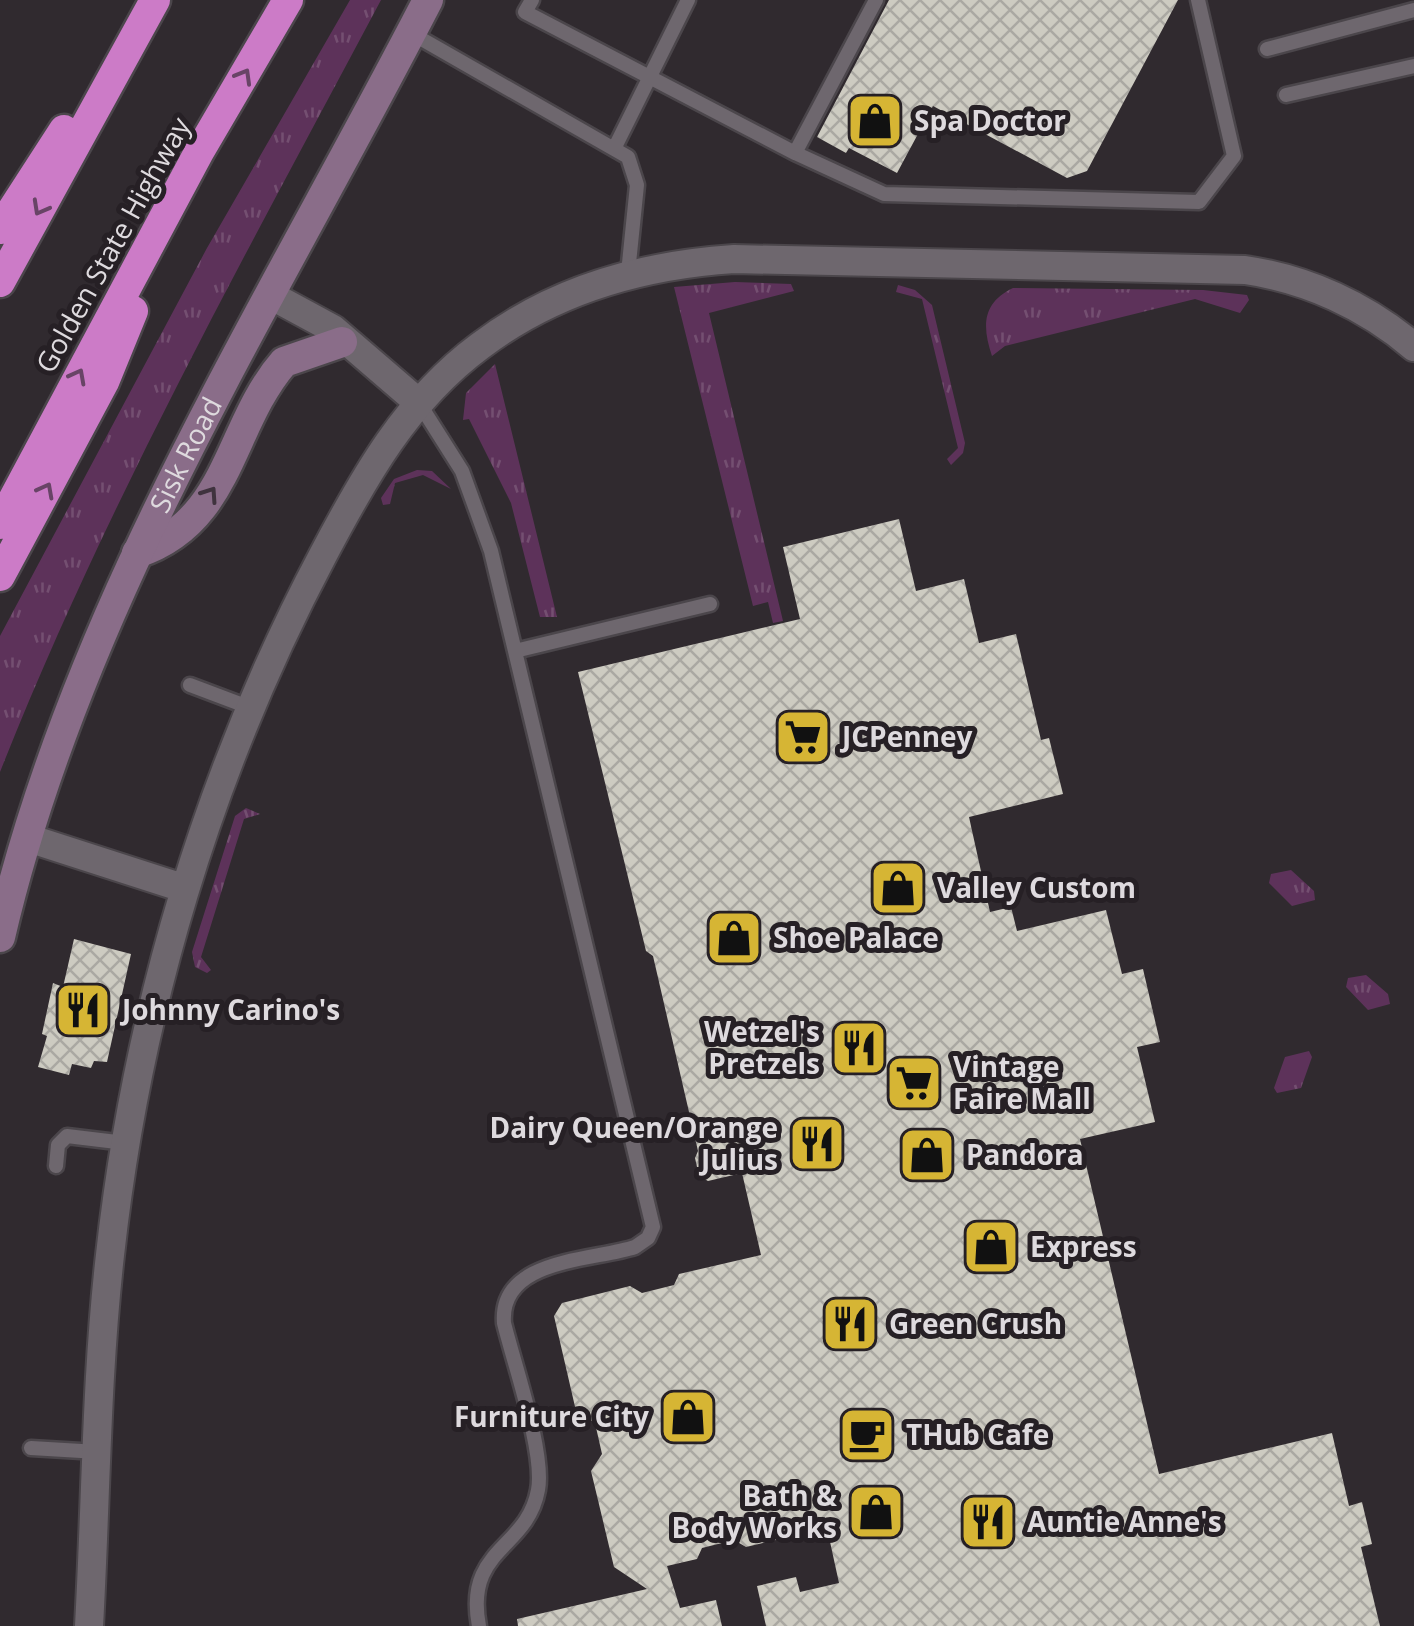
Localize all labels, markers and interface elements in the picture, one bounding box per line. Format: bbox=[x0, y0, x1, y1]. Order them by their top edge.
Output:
one-way arrow bbox=[232, 69, 251, 87]
shop icon: Spa Doctor bbox=[845, 91, 905, 151]
place label: Spa Doctor bbox=[914, 101, 1066, 139]
street label: Golden State Highway bbox=[26, 109, 199, 379]
one-way arrow bbox=[32, 197, 52, 215]
one-way arrow bbox=[66, 368, 86, 386]
street label: Sisk Road bbox=[140, 390, 230, 518]
one-way arrow bbox=[34, 482, 53, 500]
one-way arrow bbox=[197, 486, 216, 504]
supermarket icon: JCPenney bbox=[773, 707, 833, 767]
place label: JCPenney bbox=[839, 717, 973, 755]
shop icon: Valley Custom bbox=[868, 858, 928, 918]
place label: Valley Custom bbox=[937, 868, 1136, 906]
shop icon: Shoe Palace bbox=[704, 908, 764, 968]
place label: Shoe Palace bbox=[773, 918, 939, 956]
restaurant icon: Johnny Carino's bbox=[53, 980, 113, 1040]
place label: Johnny Carino's bbox=[119, 990, 340, 1028]
place label: Wetzel's Pretzels bbox=[704, 1012, 820, 1082]
restaurant icon: Wetzel's Pretzels bbox=[829, 1018, 889, 1078]
place label: Vintage Faire Mall bbox=[953, 1047, 1091, 1117]
supermarket icon: Vintage Faire Mall bbox=[884, 1053, 944, 1113]
place label: Dairy Queen/Orange Julius bbox=[489, 1108, 778, 1178]
restaurant icon: Dairy Queen/Orange Julius bbox=[787, 1114, 847, 1174]
shop icon: Pandora bbox=[897, 1125, 957, 1185]
place label: Pandora bbox=[966, 1135, 1084, 1173]
shop icon: Express bbox=[961, 1217, 1021, 1277]
place label: Express bbox=[1030, 1227, 1137, 1265]
restaurant icon: Green Crush bbox=[820, 1294, 880, 1354]
place label: Green Crush bbox=[889, 1304, 1062, 1342]
shop icon: Furniture City bbox=[658, 1387, 718, 1447]
place label: Furniture City bbox=[454, 1397, 649, 1435]
cafe icon: THub Cafe bbox=[837, 1405, 897, 1465]
place label: THub Cafe bbox=[906, 1415, 1049, 1453]
place label: Bath & Body Works bbox=[672, 1476, 837, 1546]
shop icon: Bath & Body Works bbox=[846, 1482, 906, 1542]
restaurant icon: Auntie Anne's bbox=[958, 1492, 1018, 1552]
place label: Auntie Anne's bbox=[1027, 1502, 1222, 1540]

